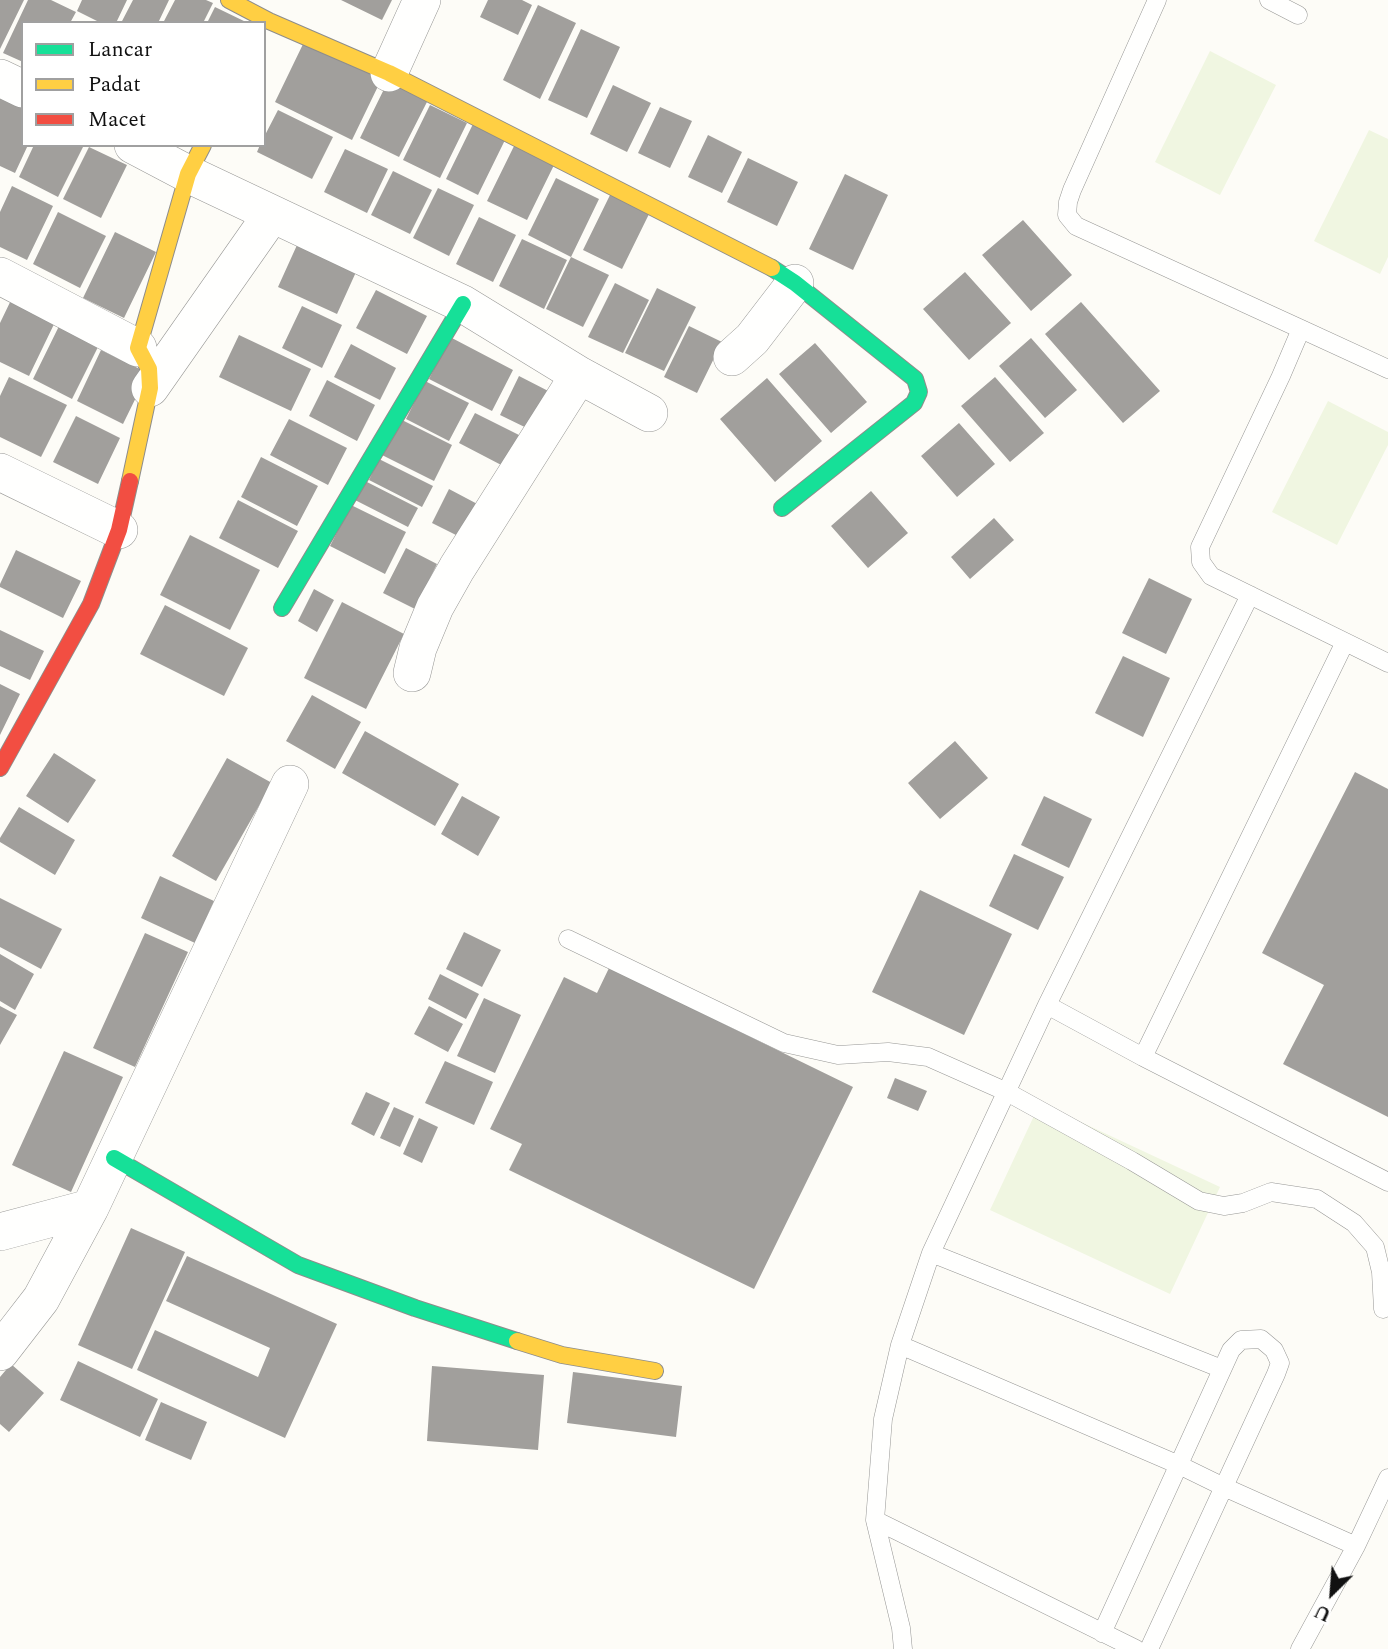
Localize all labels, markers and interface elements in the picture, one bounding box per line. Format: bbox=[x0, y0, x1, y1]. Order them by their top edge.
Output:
legend bbox=[21, 21, 266, 147]
text: Lancar bbox=[88, 34, 152, 66]
text: Padat bbox=[88, 69, 141, 101]
text: Macet bbox=[88, 104, 146, 136]
north arrow bbox=[1297, 1558, 1367, 1628]
text: U bbox=[1310, 1596, 1336, 1629]

